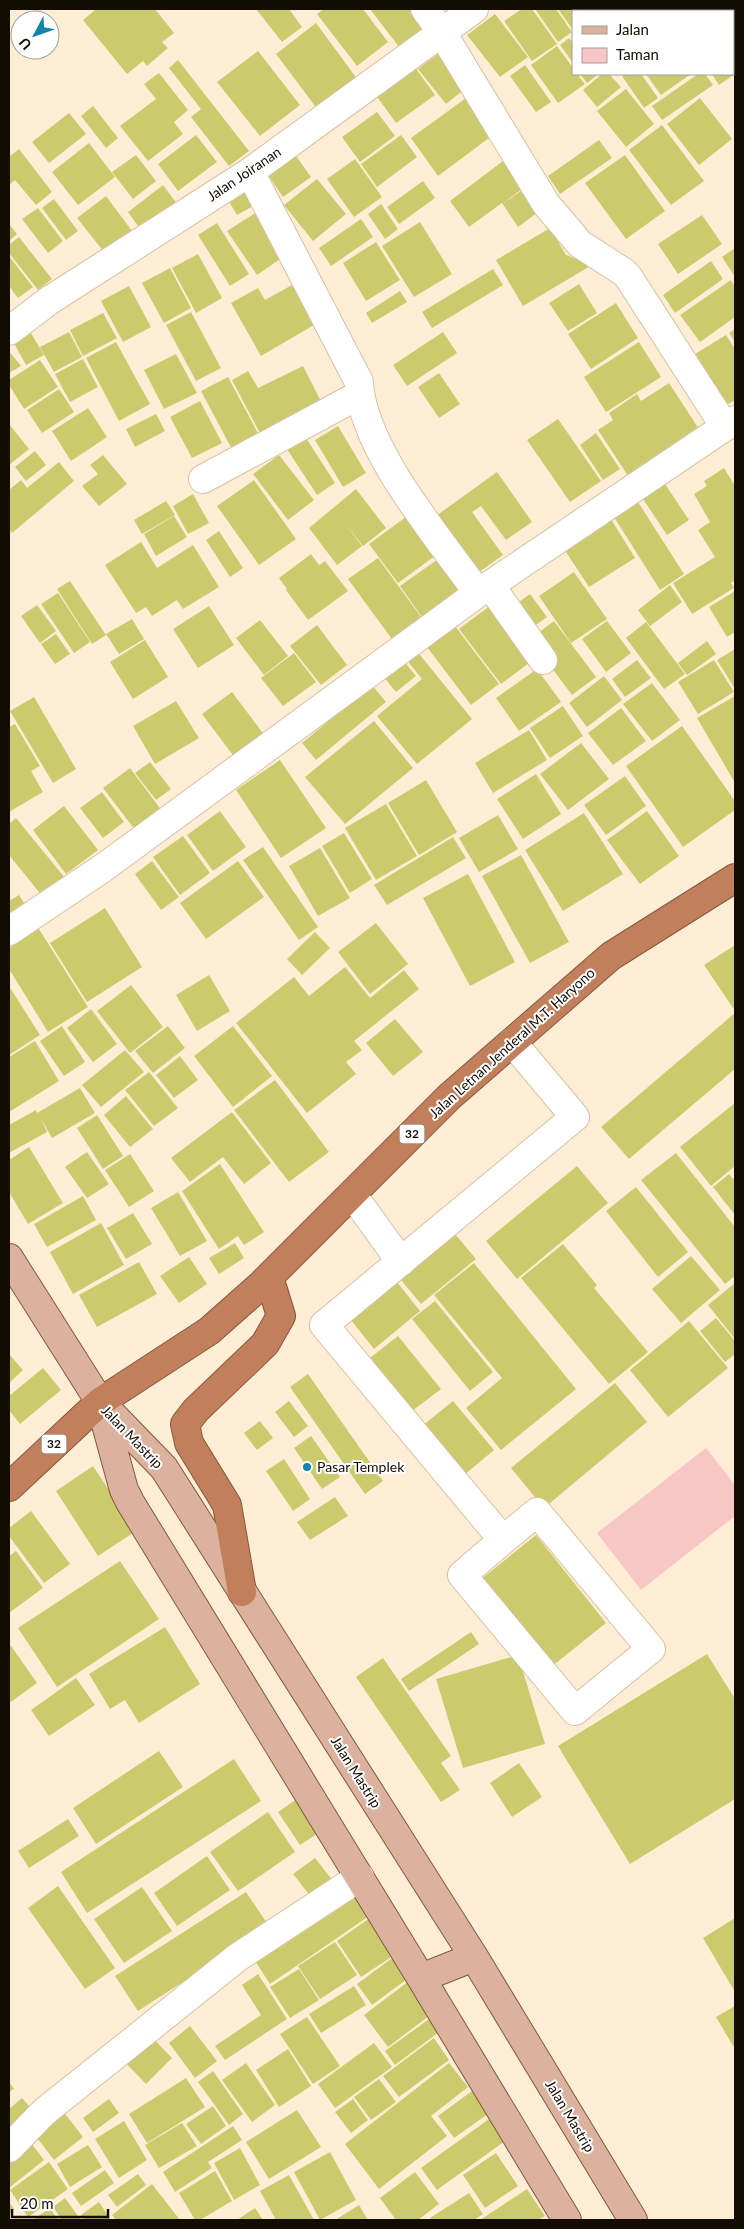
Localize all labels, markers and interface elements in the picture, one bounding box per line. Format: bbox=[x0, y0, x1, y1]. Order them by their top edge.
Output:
north arrow bbox=[10, 10, 60, 60]
legend bbox=[572, 10, 734, 75]
text: Jalan bbox=[616, 20, 649, 38]
text: U bbox=[15, 34, 35, 53]
text: Taman bbox=[616, 45, 659, 63]
street label: Jalan Joiranan bbox=[204, 143, 284, 204]
street label: Jalan Letnan Jenderal M.T. Haryono bbox=[425, 964, 598, 1121]
road number: 32 bbox=[400, 1124, 424, 1144]
street label: Jalan Mastrip bbox=[98, 1401, 167, 1472]
road number: 32 bbox=[42, 1435, 66, 1454]
place label: Pasar Templek bbox=[317, 1458, 405, 1475]
marker: Pasar Templek bbox=[301, 1461, 313, 1473]
street label: Jalan Mastrip bbox=[328, 1733, 385, 1811]
street label: Jalan Mastrip bbox=[542, 2076, 599, 2155]
scale bar bbox=[12, 2186, 109, 2218]
text: 20 m bbox=[20, 2194, 54, 2212]

